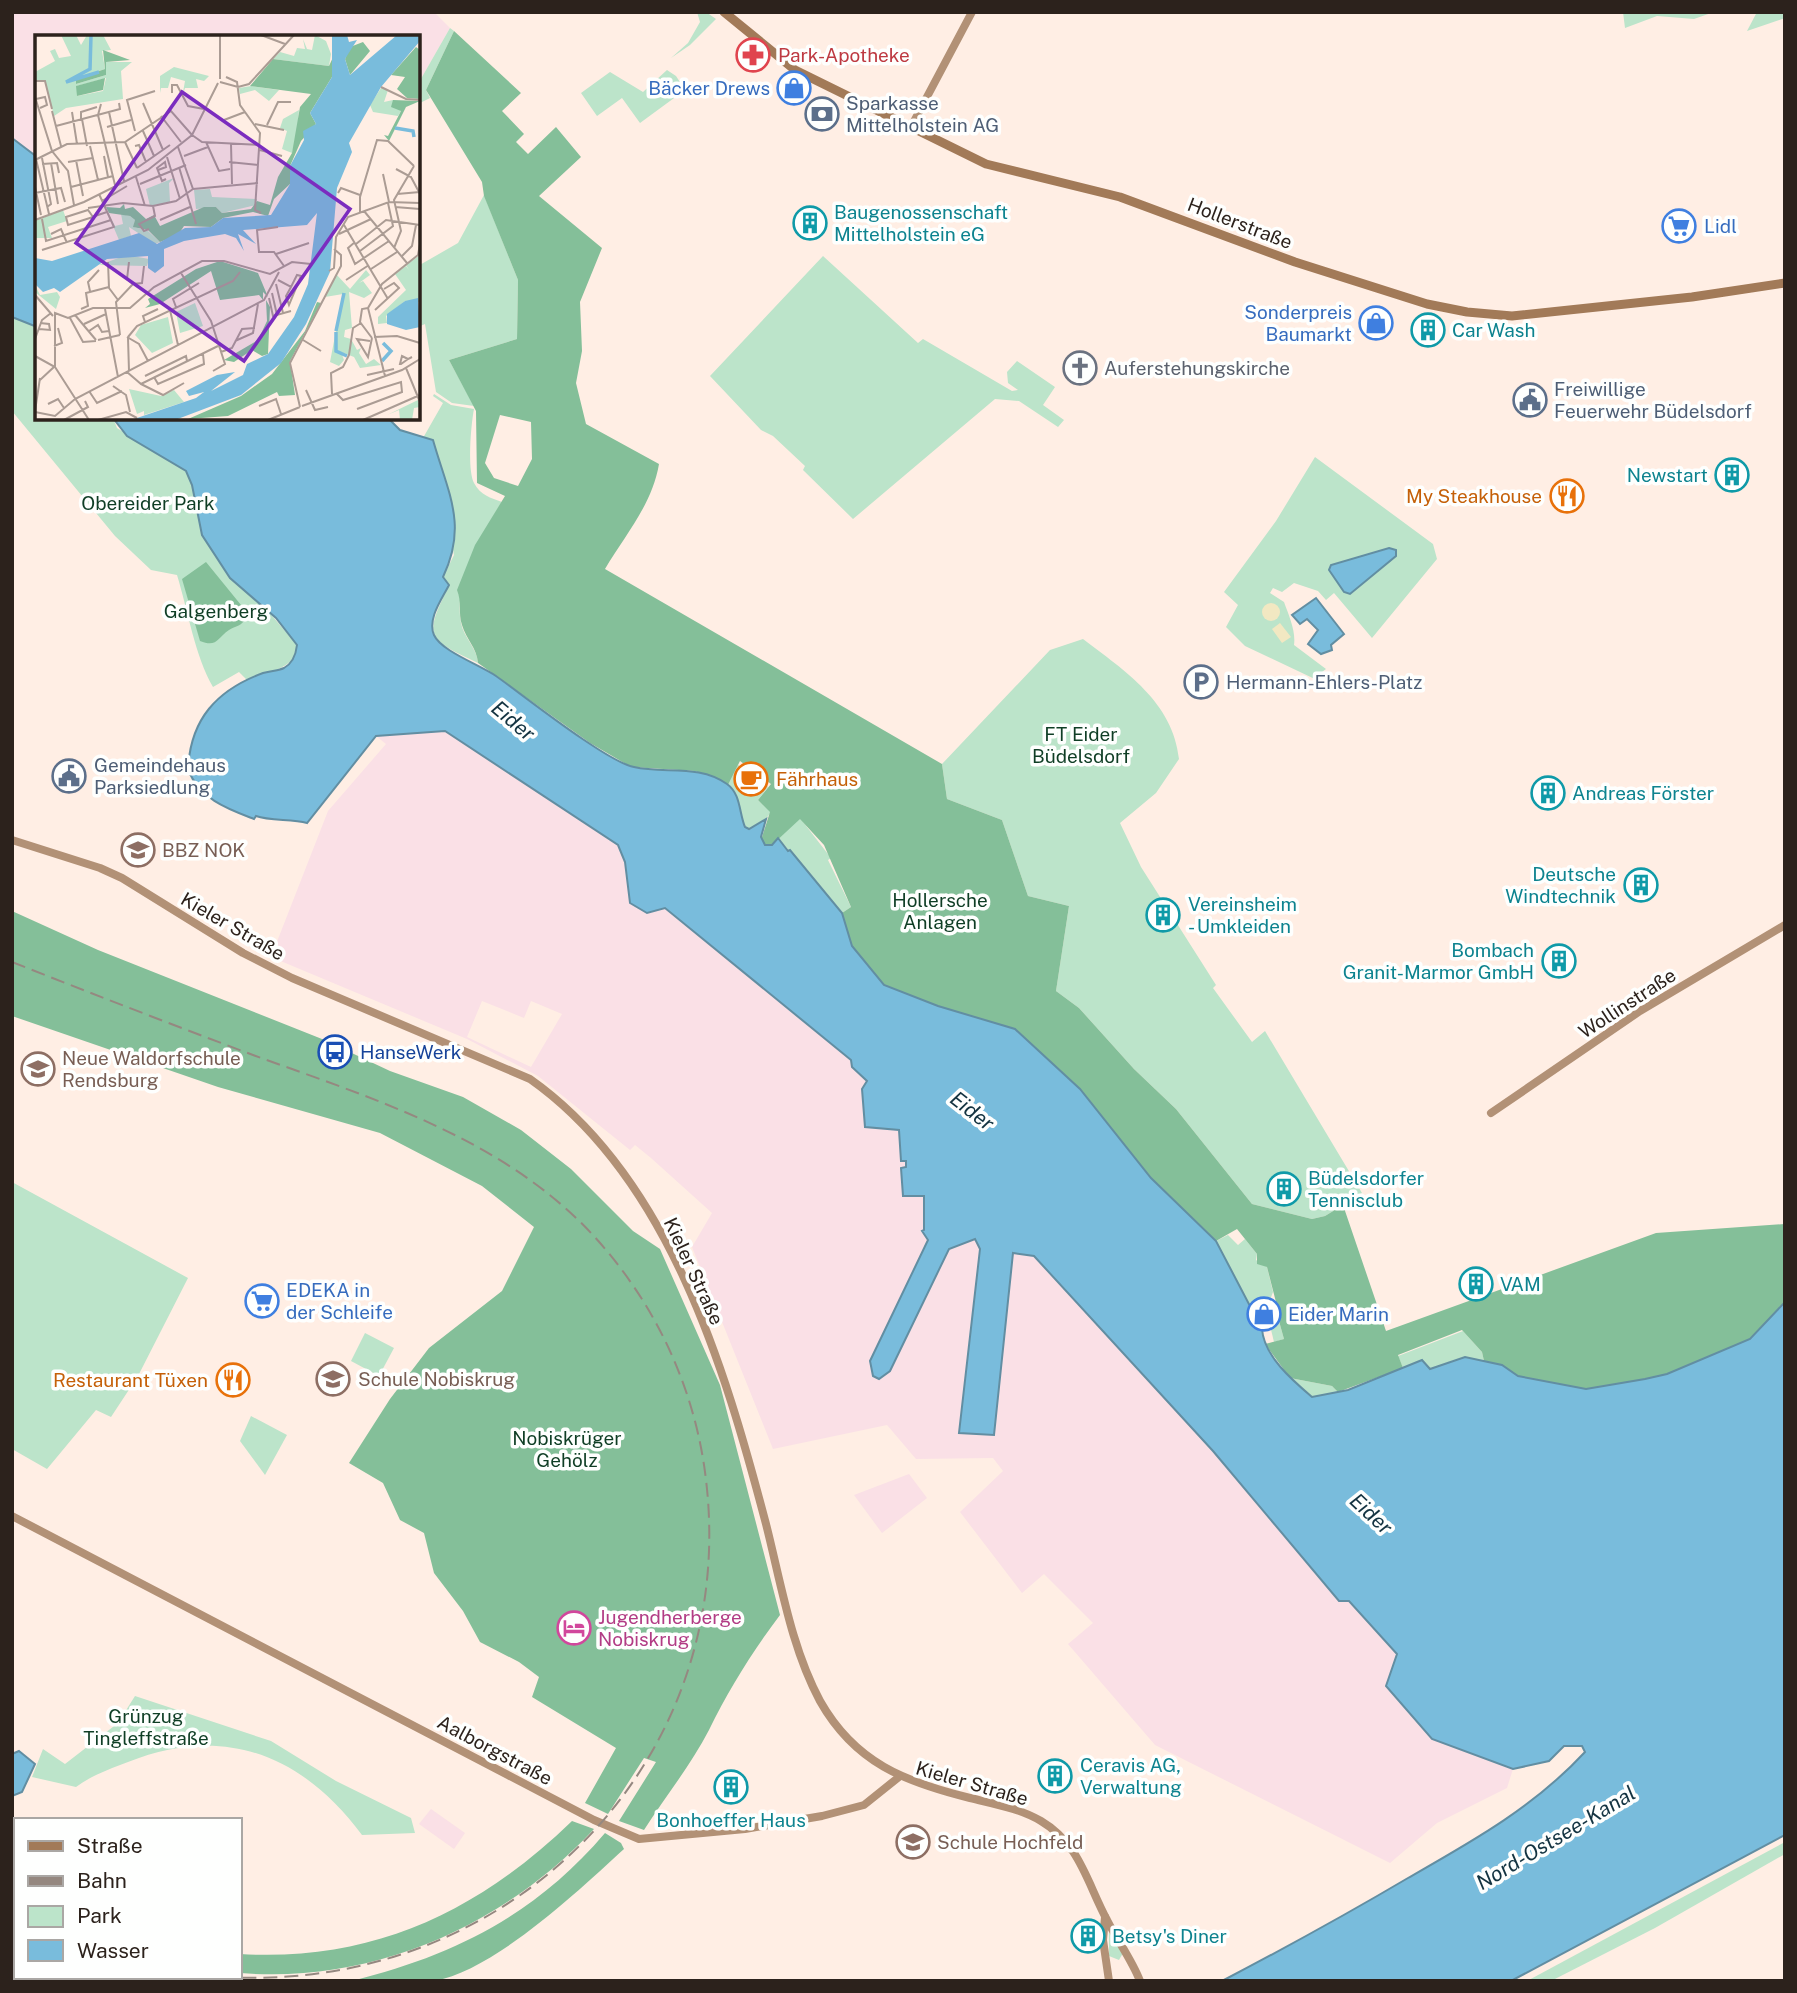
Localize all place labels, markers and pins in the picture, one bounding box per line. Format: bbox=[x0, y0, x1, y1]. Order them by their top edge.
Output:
pharmacy icon: Park-Apotheke bbox=[734, 36, 772, 74]
place label: Park-Apotheke bbox=[778, 44, 910, 66]
shop icon: Bäcker Drews bbox=[775, 69, 813, 107]
place label: Bäcker Drews bbox=[648, 77, 770, 99]
place label: Sparkasse Mittelholstein AG bbox=[846, 92, 999, 136]
bank icon: Sparkasse Mittelholstein AG bbox=[803, 95, 841, 133]
place label: Baugenossenschaft Mittelholstein eG bbox=[834, 201, 1008, 245]
building icon: Baugenossenschaft Mittelholstein eG bbox=[791, 204, 829, 242]
supermarket icon: Lidl bbox=[1660, 207, 1698, 245]
place label: Lidl bbox=[1704, 215, 1737, 237]
place label: Sonderpreis Baumarkt bbox=[1244, 301, 1352, 345]
shop icon: Sonderpreis Baumarkt bbox=[1357, 304, 1395, 342]
building icon: Car Wash bbox=[1409, 311, 1447, 349]
place label: Car Wash bbox=[1452, 319, 1535, 341]
church icon: Auferstehungskirche bbox=[1061, 349, 1099, 387]
place label: Auferstehungskirche bbox=[1104, 357, 1290, 379]
place label: Freiwillige Feuerwehr Büdelsdorf bbox=[1554, 378, 1752, 422]
public building icon: Freiwillige Feuerwehr Büdelsdorf bbox=[1511, 381, 1549, 419]
building icon: Newstart bbox=[1713, 456, 1751, 494]
place label: Newstart bbox=[1627, 464, 1708, 486]
restaurant icon: My Steakhouse bbox=[1548, 477, 1586, 515]
place label: My Steakhouse bbox=[1406, 485, 1542, 507]
parking icon: Hermann-Ehlers-Platz bbox=[1182, 663, 1220, 701]
place label: Hermann-Ehlers-Platz bbox=[1226, 671, 1422, 693]
place label: Gemeindehaus Parksiedlung bbox=[94, 754, 226, 798]
public building icon: Gemeindehaus Parksiedlung bbox=[50, 757, 88, 795]
cafe icon: Fährhaus bbox=[732, 760, 770, 798]
place label: Fährhaus bbox=[776, 768, 858, 790]
building icon: Andreas Förster bbox=[1529, 774, 1567, 812]
place label: Andreas Förster bbox=[1572, 782, 1714, 804]
school or university icon: BBZ NOK bbox=[119, 831, 157, 869]
place label: BBZ NOK bbox=[162, 839, 245, 861]
place label: Deutsche Windtechnik bbox=[1505, 863, 1616, 907]
building icon: Deutsche Windtechnik bbox=[1622, 866, 1660, 904]
place label: Vereinsheim - Umkleiden bbox=[1188, 893, 1297, 937]
building icon: Vereinsheim - Umkleiden bbox=[1144, 896, 1182, 934]
place label: Bombach Granit-Marmor GmbH bbox=[1343, 939, 1534, 983]
building icon: Bombach Granit-Marmor GmbH bbox=[1540, 942, 1578, 980]
bus stop icon: HanseWerk bbox=[316, 1033, 354, 1071]
place label: HanseWerk bbox=[360, 1041, 462, 1063]
place label: Neue Waldorfschule Rendsburg bbox=[62, 1047, 241, 1091]
school or university icon: Neue Waldorfschule Rendsburg bbox=[19, 1050, 57, 1088]
place label: Büdelsdorfer Tennisclub bbox=[1308, 1167, 1424, 1211]
building icon: Büdelsdorfer Tennisclub bbox=[1265, 1170, 1303, 1208]
building icon: VAM bbox=[1457, 1265, 1495, 1303]
place label: VAM bbox=[1500, 1273, 1541, 1295]
place label: EDEKA in der Schleife bbox=[286, 1279, 393, 1323]
supermarket icon: EDEKA in der Schleife bbox=[243, 1282, 281, 1320]
shop icon: Eider Marin bbox=[1245, 1295, 1283, 1333]
place label: Eider Marin bbox=[1288, 1303, 1389, 1325]
school or university icon: Schule Nobiskrug bbox=[314, 1360, 352, 1398]
restaurant icon: Restaurant Tüxen bbox=[214, 1361, 252, 1399]
place label: Schule Nobiskrug bbox=[358, 1368, 515, 1390]
place label: Restaurant Tüxen bbox=[53, 1369, 208, 1391]
place label: Jugendherberge Nobiskrug bbox=[598, 1606, 742, 1650]
hotel icon: Jugendherberge Nobiskrug bbox=[555, 1609, 593, 1647]
place label: Ceravis AG, Verwaltung bbox=[1080, 1754, 1182, 1798]
building icon: Ceravis AG, Verwaltung bbox=[1036, 1757, 1074, 1795]
building icon: Bonhoeffer Haus bbox=[712, 1768, 750, 1806]
place label: Bonhoeffer Haus bbox=[656, 1809, 806, 1831]
school or university icon: Schule Hochfeld bbox=[894, 1823, 932, 1861]
place label: Schule Hochfeld bbox=[937, 1831, 1083, 1853]
building icon: Betsy's Diner bbox=[1069, 1917, 1107, 1955]
place label: Betsy's Diner bbox=[1112, 1925, 1227, 1947]

